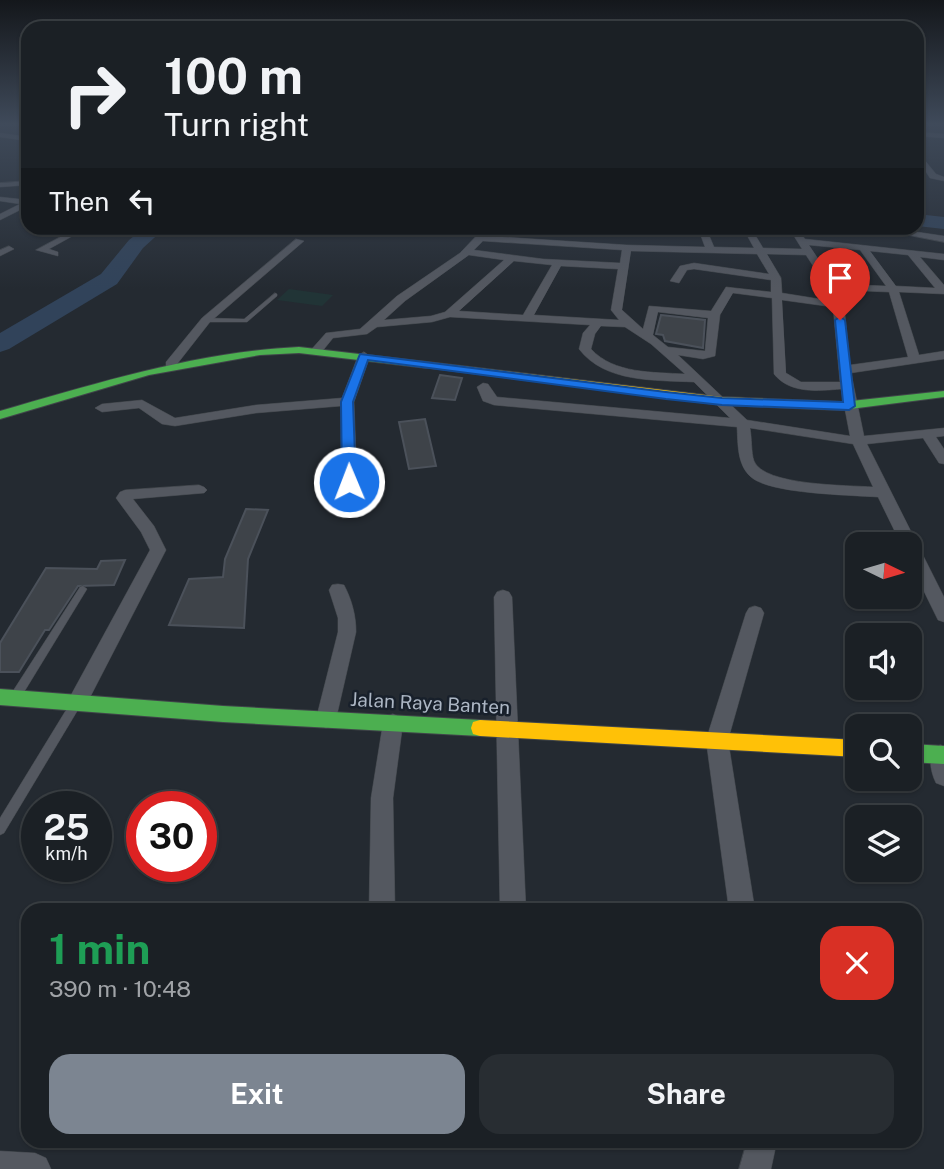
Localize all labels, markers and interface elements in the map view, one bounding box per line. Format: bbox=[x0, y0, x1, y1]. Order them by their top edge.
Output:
text: 100 m bbox=[164, 47, 303, 105]
icon: right bbox=[49, 49, 140, 140]
text: Turn right bbox=[164, 106, 309, 143]
icon: left bbox=[123, 182, 161, 220]
text: Then bbox=[49, 186, 109, 217]
pin bbox=[810, 248, 870, 320]
icon: arrive bbox=[821, 259, 859, 297]
position arrow bbox=[312, 445, 386, 519]
north arrow bbox=[845, 532, 922, 609]
map controls bbox=[845, 532, 922, 882]
button: sound bbox=[845, 623, 922, 700]
street label: Jalan Raya Banten bbox=[349, 688, 511, 718]
button: search bbox=[845, 714, 922, 791]
speed limit sign: 30 bbox=[126, 791, 217, 882]
button: layers bbox=[845, 805, 922, 882]
text: 25 bbox=[44, 807, 89, 848]
text: km/h bbox=[45, 843, 88, 864]
text: 1 min bbox=[49, 924, 150, 973]
button: close bbox=[820, 926, 894, 1000]
text: 390 m · 10:48 bbox=[49, 975, 191, 1002]
button: Exit bbox=[49, 1054, 465, 1134]
button: Share bbox=[479, 1054, 894, 1134]

